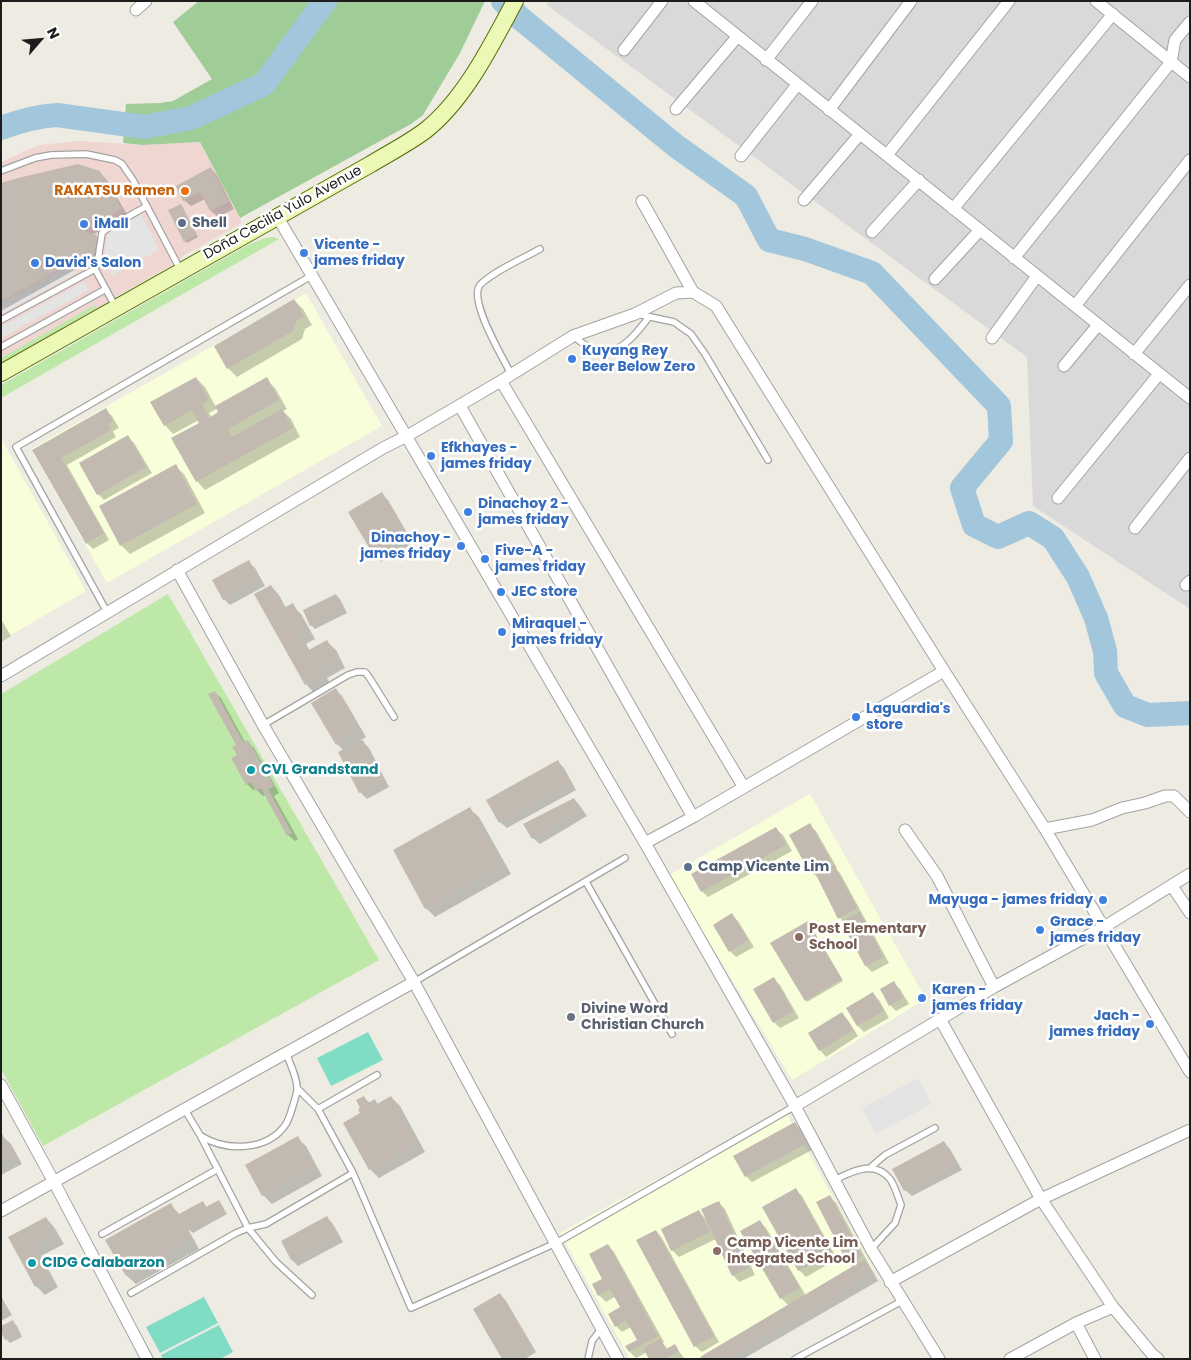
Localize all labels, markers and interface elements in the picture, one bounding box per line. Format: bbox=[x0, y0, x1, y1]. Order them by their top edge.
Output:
north arrow bbox=[15, 15, 65, 65]
text: N bbox=[42, 24, 65, 42]
street label: Doña Cecilia Yulo Avenue bbox=[201, 162, 365, 264]
place label: RAKATSU Ramen bbox=[54, 183, 175, 199]
marker: RAKATSU Ramen bbox=[179, 185, 191, 197]
place label: Shell bbox=[192, 215, 227, 231]
place label: iMall bbox=[94, 216, 129, 232]
marker: Shell bbox=[176, 217, 188, 229]
marker: iMall bbox=[78, 218, 90, 230]
place label: Vicente - james friday bbox=[314, 237, 405, 270]
marker: Vicente - james friday bbox=[298, 247, 310, 259]
place label: David's Salon bbox=[45, 255, 142, 271]
marker: David's Salon bbox=[29, 257, 41, 269]
place label: Kuyang Rey Beer Below Zero bbox=[582, 343, 695, 376]
marker: Kuyang Rey Beer Below Zero bbox=[566, 353, 578, 365]
place label: Efkhayes - james friday bbox=[441, 440, 532, 472]
marker: Efkhayes - james friday bbox=[425, 450, 437, 462]
place label: Dinachoy 2 - james friday bbox=[478, 496, 569, 528]
marker: Dinachoy 2 - james friday bbox=[462, 506, 474, 518]
place label: Dinachoy - james friday bbox=[360, 530, 451, 562]
marker: Dinachoy - james friday bbox=[455, 540, 467, 552]
place label: Five-A - james friday bbox=[495, 543, 586, 576]
marker: Five-A - james friday bbox=[479, 553, 491, 565]
place label: JEC store bbox=[511, 584, 577, 600]
marker: JEC store bbox=[495, 586, 507, 598]
place label: Miraquel - james friday bbox=[512, 616, 603, 648]
marker: Miraquel - james friday bbox=[496, 626, 508, 638]
place label: Laguardia's store bbox=[866, 701, 951, 734]
marker: Laguardia's store bbox=[850, 711, 862, 723]
place label: CVL Grandstand bbox=[261, 762, 379, 778]
marker: CVL Grandstand bbox=[245, 764, 257, 776]
place label: Camp Vicente Lim bbox=[698, 859, 829, 875]
marker: Camp Vicente Lim bbox=[682, 861, 694, 873]
place label: Mayuga - james friday bbox=[928, 892, 1093, 908]
marker: Mayuga - james friday bbox=[1097, 894, 1109, 906]
place label: Grace - james friday bbox=[1050, 914, 1141, 946]
place label: Post Elementary School bbox=[809, 921, 926, 954]
marker: Grace - james friday bbox=[1034, 924, 1046, 936]
marker: Post Elementary School bbox=[793, 931, 805, 943]
place label: Karen - james friday bbox=[932, 982, 1023, 1014]
marker: Karen - james friday bbox=[916, 992, 928, 1004]
place label: Divine Word Christian Church bbox=[581, 1001, 704, 1034]
place label: Jach - james friday bbox=[1049, 1008, 1140, 1040]
marker: Divine Word Christian Church bbox=[565, 1011, 577, 1023]
marker: Jach - james friday bbox=[1144, 1018, 1156, 1030]
place label: Camp Vicente Lim Integrated School bbox=[727, 1235, 858, 1268]
marker: Camp Vicente Lim Integrated School bbox=[711, 1245, 723, 1257]
place label: CIDG Calabarzon bbox=[42, 1255, 165, 1271]
marker: CIDG Calabarzon bbox=[26, 1257, 38, 1269]

